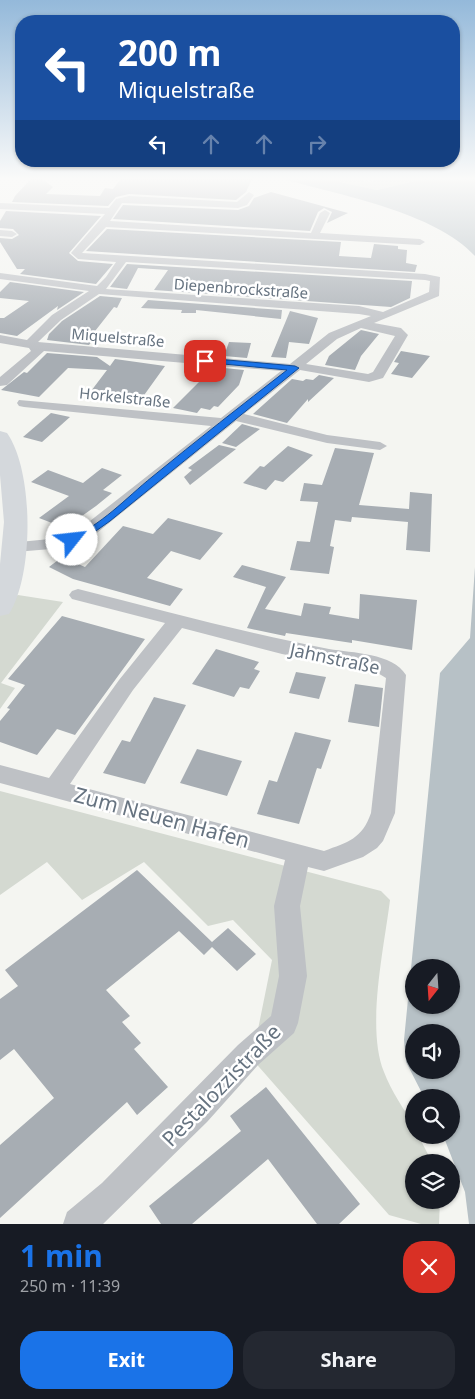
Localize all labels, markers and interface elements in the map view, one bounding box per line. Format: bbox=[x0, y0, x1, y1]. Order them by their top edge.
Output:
text: 200 m bbox=[118, 29, 221, 76]
icon: left bbox=[35, 35, 100, 100]
text: Miquelstraße bbox=[118, 74, 255, 104]
icon: left bbox=[144, 130, 172, 158]
icon: ahead bbox=[197, 130, 225, 158]
icon: ahead bbox=[250, 130, 278, 158]
icon: right bbox=[303, 130, 331, 158]
street label: Diepenbrockstraße bbox=[173, 273, 309, 303]
street label: Miquelstraße bbox=[71, 323, 165, 351]
pin bbox=[184, 340, 226, 382]
icon: arrive bbox=[191, 347, 219, 375]
street label: Horkelstraße bbox=[78, 382, 172, 412]
position arrow bbox=[45, 513, 97, 565]
street label: Jahnstraße bbox=[286, 636, 382, 679]
street label: Zum Neuen Hafen bbox=[71, 780, 253, 854]
north arrow bbox=[405, 959, 460, 1014]
map controls bbox=[405, 959, 460, 1209]
street label: Pestalozzistraße bbox=[155, 1018, 287, 1152]
button: sound bbox=[405, 1024, 460, 1079]
button: search bbox=[405, 1089, 460, 1144]
button: layers bbox=[405, 1154, 460, 1209]
text: 1 min bbox=[20, 1235, 103, 1276]
button: close bbox=[403, 1241, 455, 1293]
text: 250 m · 11:39 bbox=[20, 1275, 120, 1297]
button: Exit bbox=[20, 1331, 233, 1389]
button: Share bbox=[243, 1331, 455, 1389]

